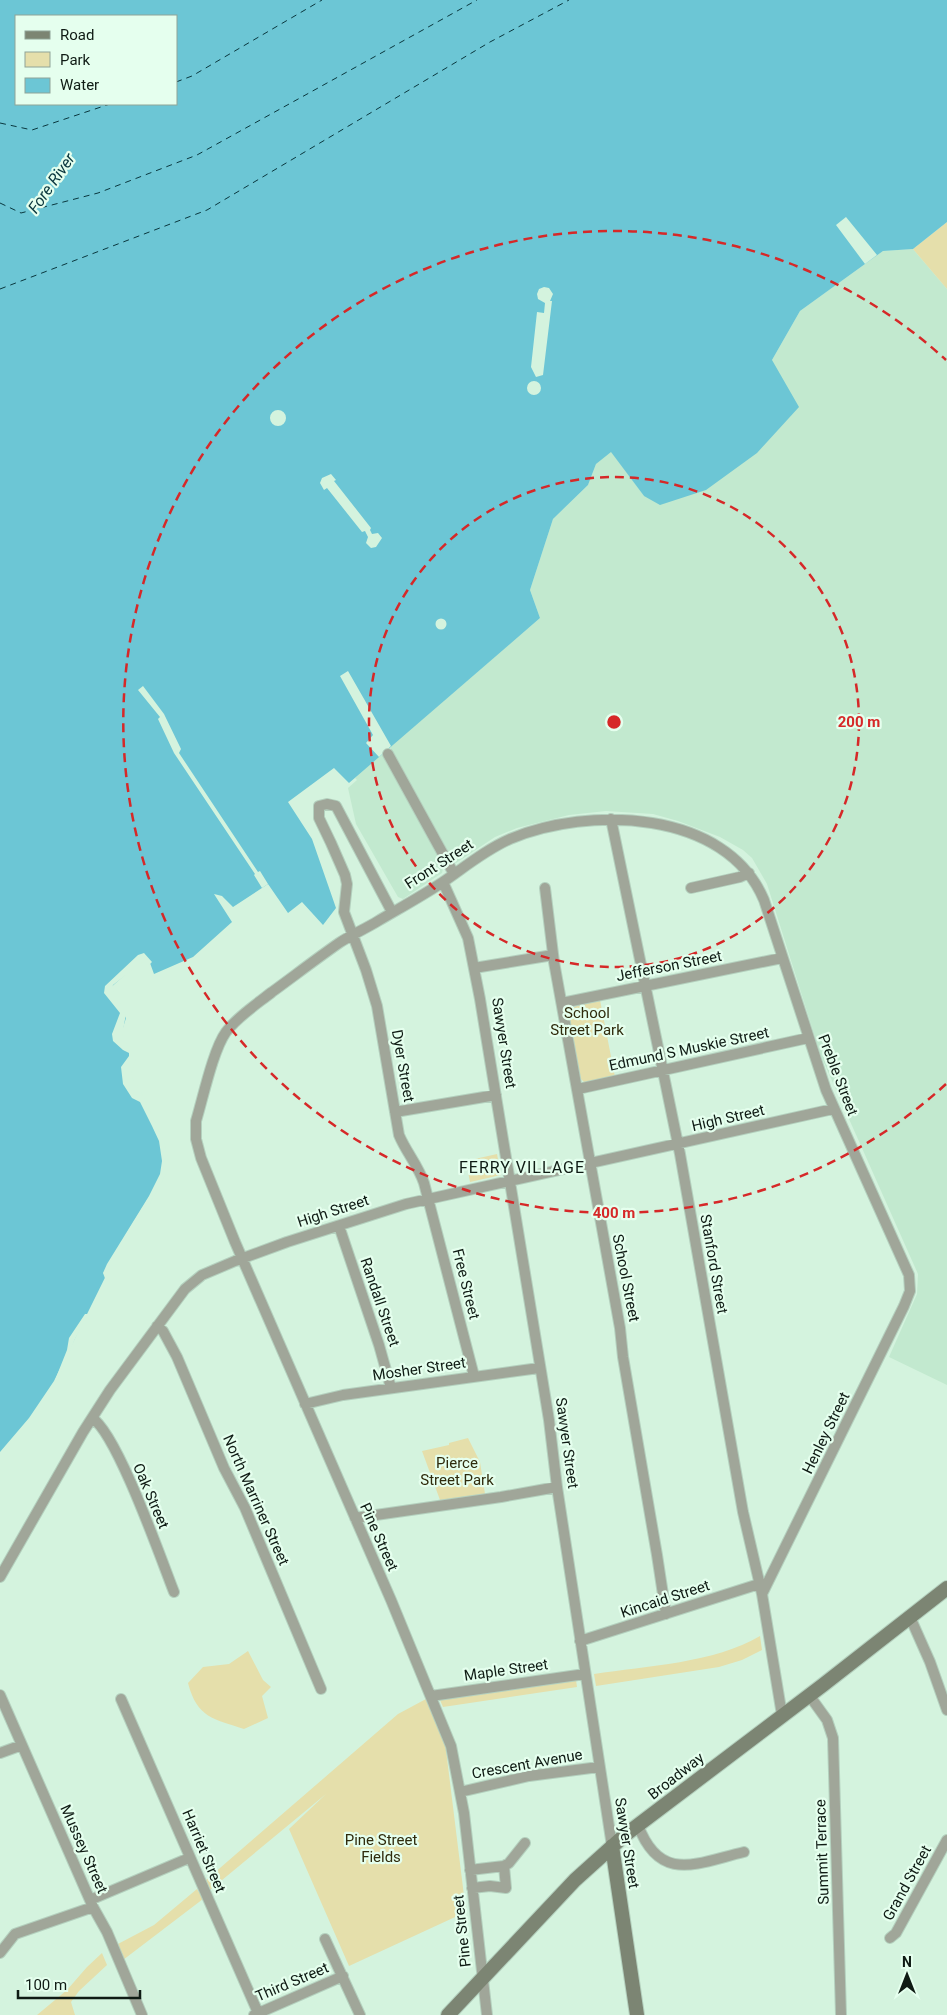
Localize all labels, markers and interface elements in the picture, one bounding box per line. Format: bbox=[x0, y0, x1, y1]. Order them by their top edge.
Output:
legend bbox=[15, 15, 178, 105]
text: Road bbox=[60, 26, 94, 44]
text: Park bbox=[60, 51, 91, 69]
text: Water bbox=[60, 76, 99, 94]
water label: Fore River bbox=[24, 149, 79, 217]
centre of rings bbox=[605, 713, 623, 731]
text: 200 m bbox=[838, 713, 880, 731]
street label: Front Street bbox=[401, 835, 477, 893]
street label: Jefferson Street bbox=[615, 947, 724, 985]
street label: Sawyer Street bbox=[488, 996, 520, 1090]
park label: School Street Park bbox=[550, 1004, 624, 1039]
street label: Edmund S Muskie Street bbox=[607, 1023, 771, 1075]
street label: Dyer Street bbox=[388, 1028, 418, 1104]
street label: Preble Street bbox=[814, 1032, 862, 1118]
street label: High Street bbox=[690, 1101, 766, 1135]
district label: FERRY VILLAGE bbox=[459, 1158, 585, 1177]
street label: High Street bbox=[295, 1191, 371, 1231]
text: 400 m bbox=[593, 1204, 635, 1222]
street label: Stanford Street bbox=[696, 1213, 732, 1315]
street label: School Street bbox=[609, 1233, 643, 1324]
street label: Free Street bbox=[449, 1247, 483, 1321]
street label: Randall Street bbox=[356, 1255, 404, 1349]
street label: Mosher Street bbox=[371, 1354, 467, 1384]
street label: Henley Street bbox=[798, 1389, 854, 1477]
street label: Sawyer Street bbox=[552, 1396, 582, 1490]
street label: North Marriner Street bbox=[219, 1432, 293, 1568]
park label: Pierce Street Park bbox=[420, 1454, 494, 1489]
street label: Oak Street bbox=[129, 1461, 173, 1532]
street label: Pine Street bbox=[356, 1500, 402, 1574]
street label: Kincaid Street bbox=[618, 1576, 712, 1622]
street label: Maple Street bbox=[463, 1655, 549, 1685]
street label: Crescent Avenue bbox=[470, 1745, 584, 1783]
street label: Broadway bbox=[645, 1749, 707, 1803]
street label: Sawyer Street bbox=[611, 1796, 643, 1890]
street label: Summit Terrace bbox=[811, 1799, 833, 1905]
street label: Mussey Street bbox=[56, 1802, 112, 1896]
street label: Harriet Street bbox=[178, 1807, 230, 1895]
park label: Pine Street Fields bbox=[345, 1831, 417, 1866]
street label: Grand Street bbox=[879, 1842, 935, 1924]
street label: Pine Street bbox=[449, 1894, 475, 1968]
north arrow bbox=[882, 1950, 932, 2000]
text: N bbox=[902, 1954, 912, 1970]
street label: Third Street bbox=[253, 1959, 331, 2005]
scale bar bbox=[18, 1968, 140, 2000]
text: 100 m bbox=[25, 1976, 67, 1994]

